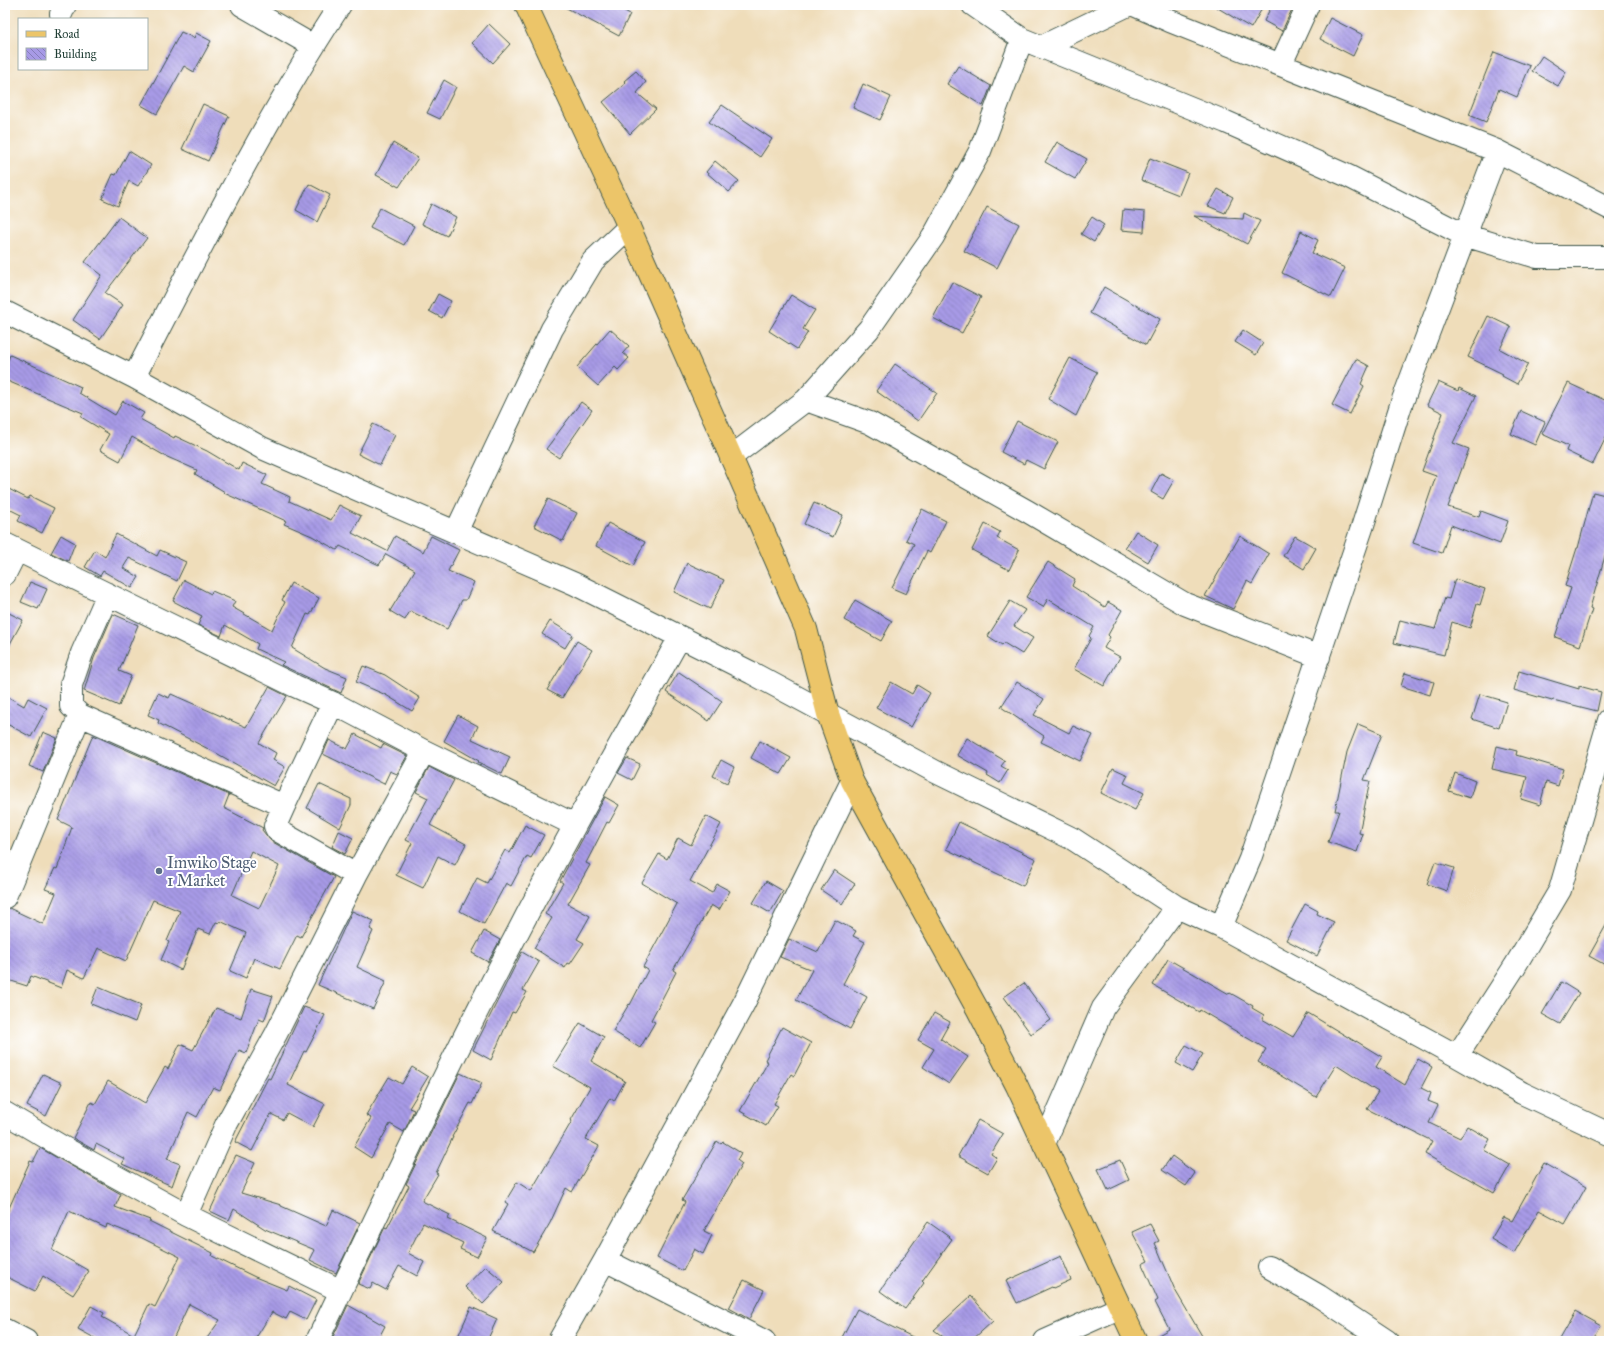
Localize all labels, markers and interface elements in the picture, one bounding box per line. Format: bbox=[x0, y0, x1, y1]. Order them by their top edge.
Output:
legend bbox=[18, 18, 148, 70]
text: Road bbox=[54, 27, 80, 41]
text: Building bbox=[54, 47, 97, 62]
place label: Imwiko Stage 1 Market bbox=[167, 853, 257, 890]
marker: Imwiko Stage 1 Market bbox=[154, 866, 164, 876]

